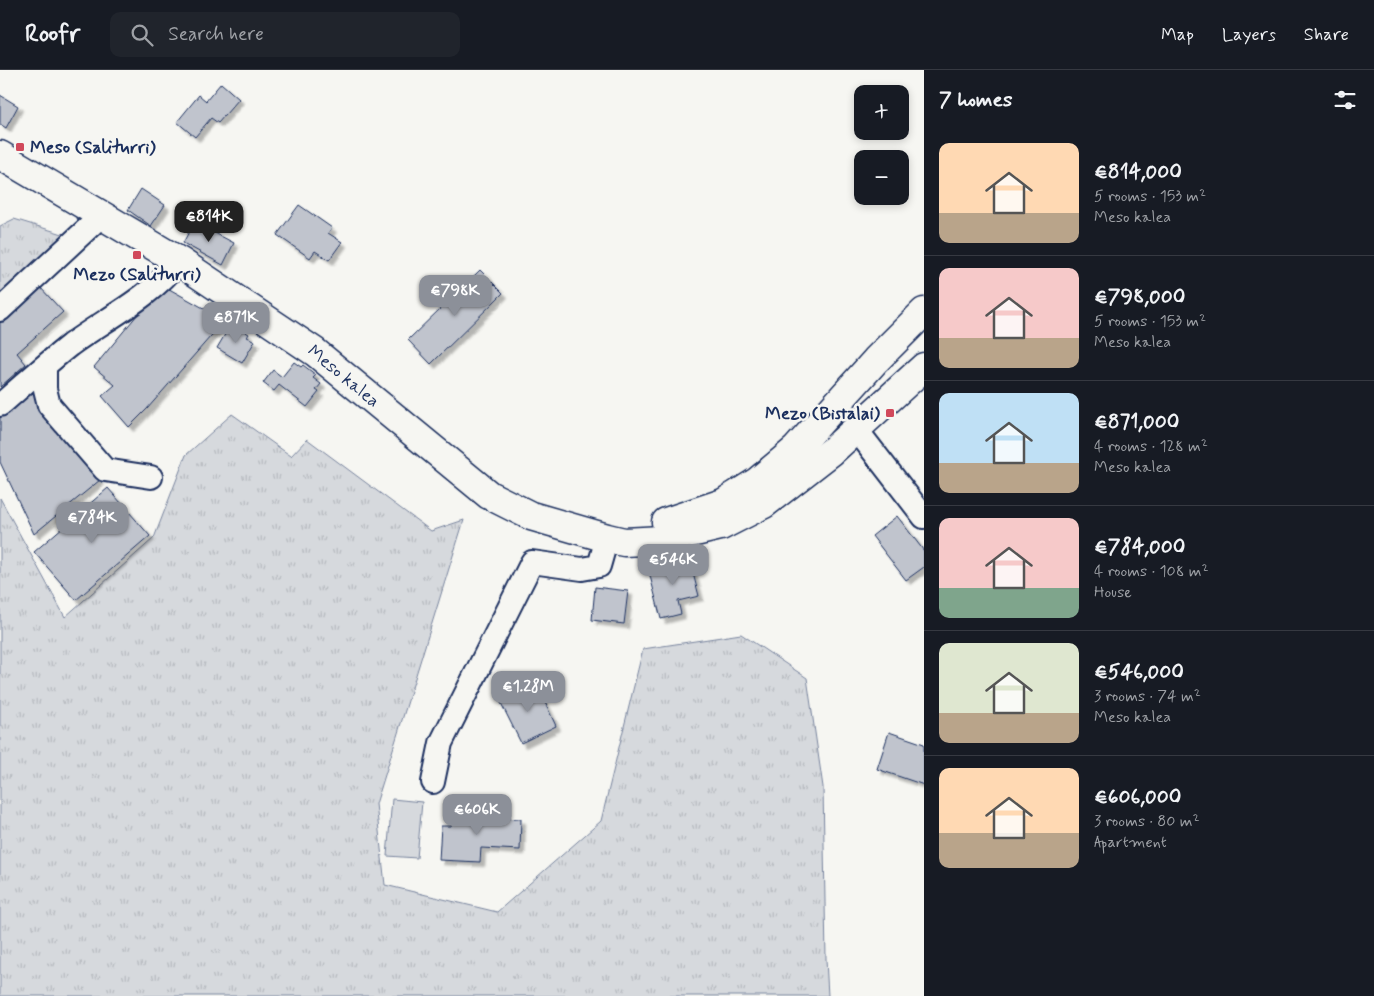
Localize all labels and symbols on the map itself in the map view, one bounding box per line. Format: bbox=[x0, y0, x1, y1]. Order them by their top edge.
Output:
place label: Meso (Saliturri) bbox=[30, 136, 156, 160]
marker: Meso (Saliturri) bbox=[14, 141, 26, 153]
pin: €814K bbox=[174, 200, 244, 243]
marker: Mezo (Saliturri) bbox=[131, 249, 143, 261]
place label: Mezo (Saliturri) bbox=[73, 263, 201, 287]
pin: €798K bbox=[420, 274, 490, 317]
pin: €871K bbox=[201, 302, 271, 344]
street label: Meso kalea bbox=[302, 340, 384, 413]
place label: Mezo (Bistalai) bbox=[765, 402, 881, 426]
marker: Mezo (Bistalai) bbox=[884, 407, 896, 419]
pin: €784K bbox=[57, 502, 127, 544]
pin: €546K bbox=[638, 544, 708, 586]
pin: €1.28M bbox=[487, 670, 569, 713]
pin: €606K bbox=[442, 794, 512, 836]

